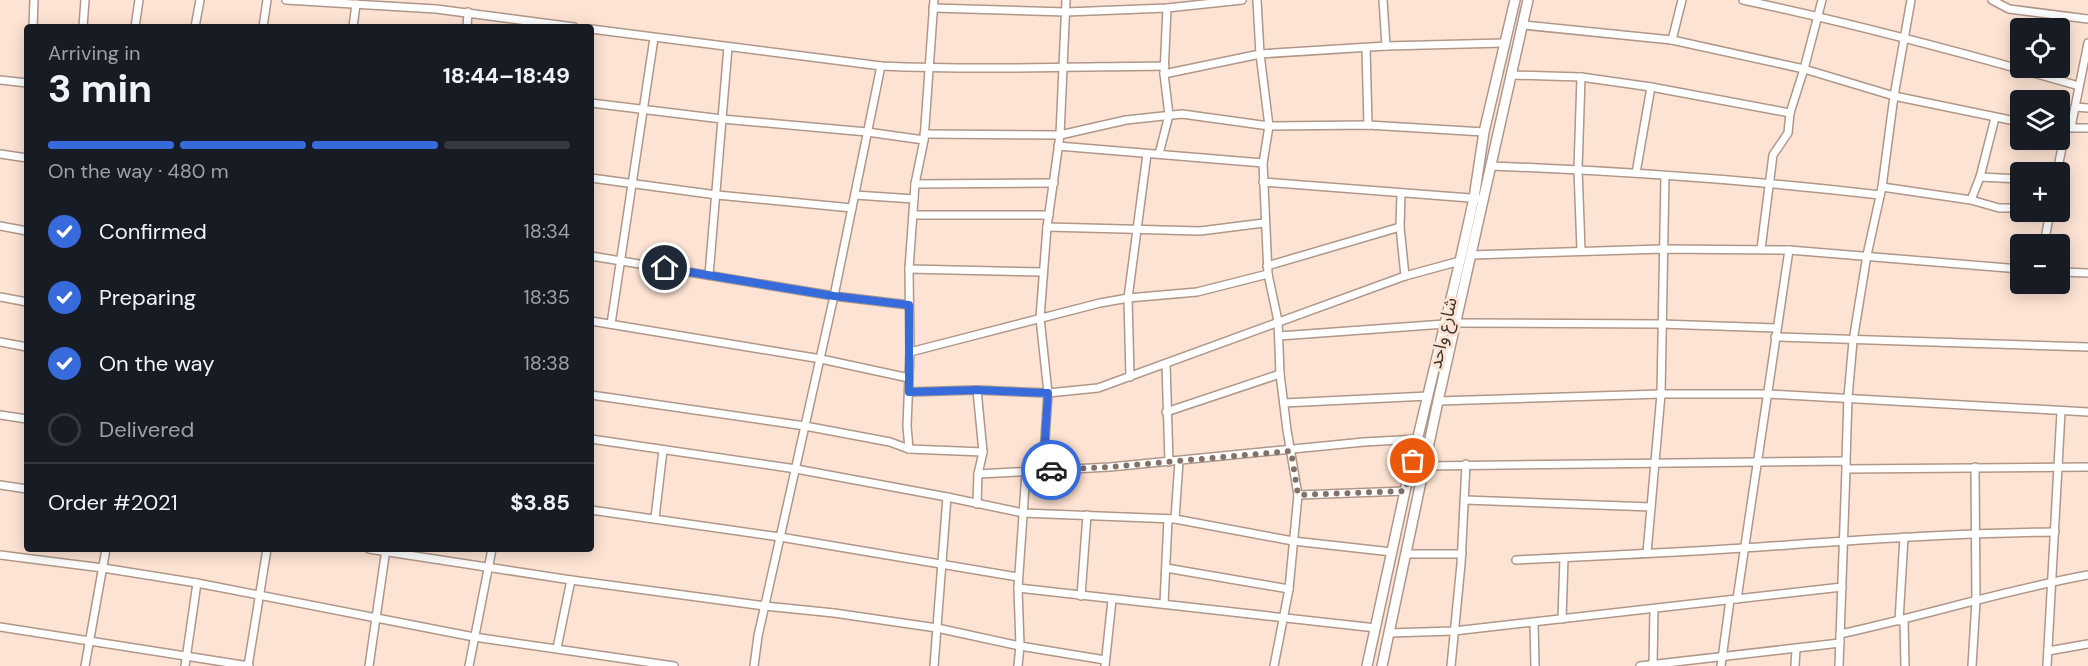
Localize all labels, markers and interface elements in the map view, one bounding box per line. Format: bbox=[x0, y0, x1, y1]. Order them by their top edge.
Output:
map controls bbox=[2010, 18, 2070, 294]
button: locate bbox=[2010, 18, 2070, 78]
text: Arriving in bbox=[48, 40, 140, 66]
text: 18:44–18:49 bbox=[443, 61, 570, 90]
text: 3 min bbox=[48, 63, 152, 114]
button: layers bbox=[2010, 90, 2070, 150]
text: On the way · 480 m bbox=[48, 158, 229, 184]
button: + bbox=[2010, 162, 2070, 222]
icon: check bbox=[48, 215, 81, 248]
text: Confirmed bbox=[99, 217, 207, 246]
text: 18:34 bbox=[524, 218, 570, 244]
button: − bbox=[2010, 234, 2070, 294]
pin bbox=[639, 242, 690, 293]
icon: home bbox=[648, 251, 681, 284]
icon: check bbox=[48, 281, 81, 314]
text: Preparing bbox=[99, 283, 196, 312]
text: 18:35 bbox=[524, 284, 570, 310]
street label: شارع واحد bbox=[1423, 295, 1465, 371]
icon: check bbox=[48, 347, 81, 380]
text: On the way bbox=[99, 349, 214, 378]
text: 18:38 bbox=[524, 350, 570, 376]
text: Delivered bbox=[99, 415, 194, 444]
pin bbox=[1387, 435, 1438, 486]
courier bbox=[1021, 440, 1081, 500]
icon: bag bbox=[1396, 444, 1429, 477]
icon: car bbox=[1035, 454, 1068, 487]
text: Order #2021 bbox=[48, 488, 178, 517]
text: $3.85 bbox=[510, 488, 570, 517]

